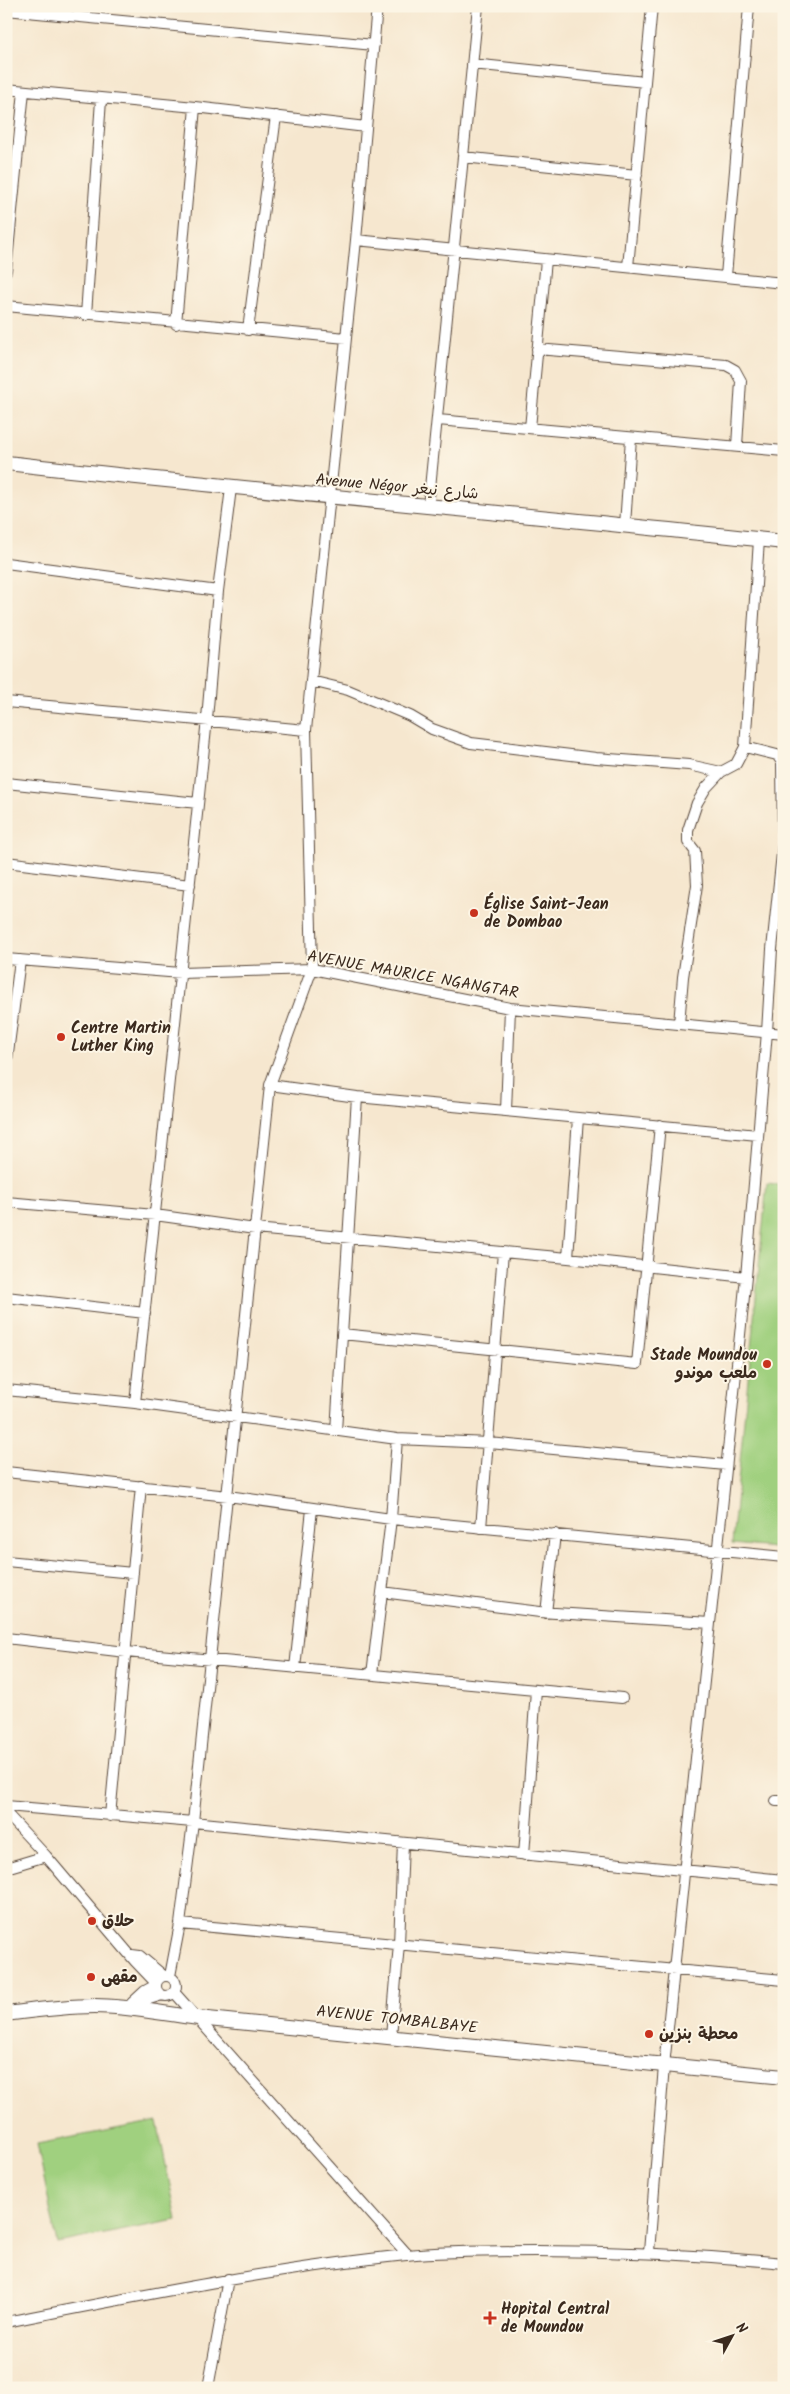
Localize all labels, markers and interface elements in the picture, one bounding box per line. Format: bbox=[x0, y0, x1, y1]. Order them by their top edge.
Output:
street label: Avenue Négor شارع نيغر bbox=[314, 467, 480, 507]
place label: Église Saint-Jean de Dombao bbox=[484, 892, 609, 935]
marker: Église Saint-Jean de Dombao bbox=[468, 907, 480, 919]
street label: AVENUE MAURICE NGANGTAR bbox=[305, 944, 521, 1006]
place label: Centre Martin Luther King bbox=[71, 1016, 171, 1059]
marker: Centre Martin Luther King bbox=[55, 1031, 67, 1043]
place label: Stade Moundou ملعب موندو bbox=[650, 1343, 757, 1386]
marker: Stade Moundou ملعب موندو bbox=[761, 1358, 773, 1370]
place label: حلاق bbox=[102, 1909, 134, 1934]
marker: حلاق bbox=[86, 1915, 98, 1927]
place label: مقهى bbox=[101, 1965, 138, 1990]
marker: مقهى bbox=[85, 1971, 97, 1983]
street label: AVENUE TOMBALBAYE bbox=[315, 1999, 479, 2041]
place label: محطة بنزين bbox=[659, 2022, 738, 2047]
marker: محطة بنزين bbox=[643, 2028, 655, 2040]
place label: Hopital Central de Moundou bbox=[501, 2297, 610, 2340]
marker: Hopital Central de Moundou bbox=[483, 2311, 497, 2325]
north arrow bbox=[708, 2312, 758, 2362]
text: N bbox=[730, 2318, 753, 2339]

